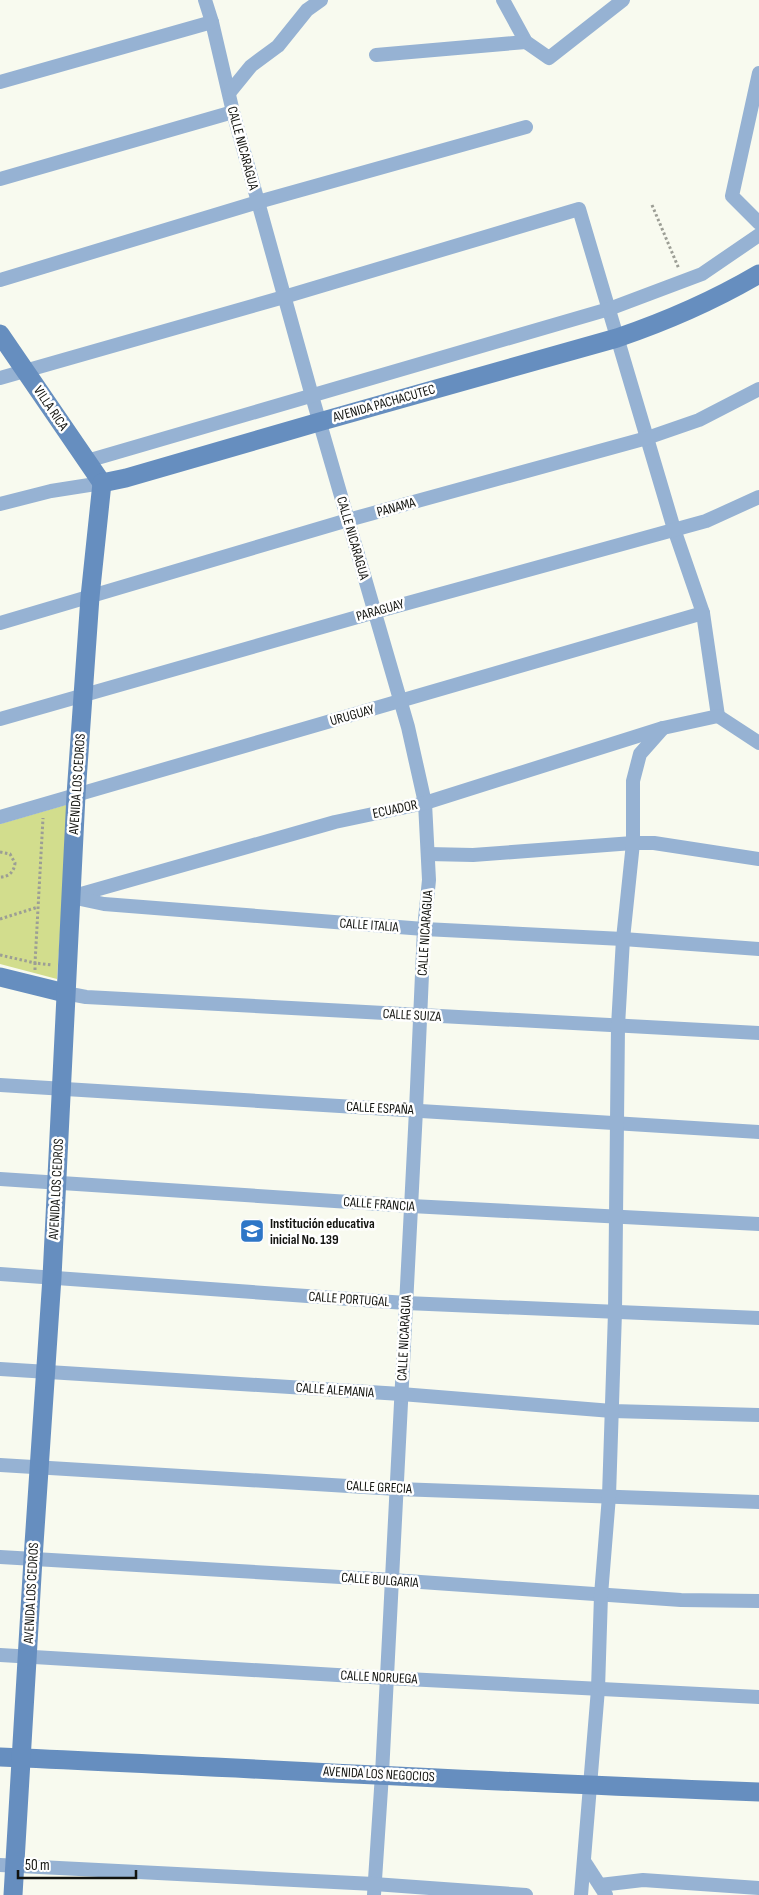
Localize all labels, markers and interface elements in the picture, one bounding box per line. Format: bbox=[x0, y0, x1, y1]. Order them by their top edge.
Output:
street label: CALLE NICARAGUA bbox=[224, 104, 263, 193]
street label: AVENIDA PACHACUTEC bbox=[330, 380, 437, 426]
street label: VILLA RICA bbox=[30, 383, 73, 434]
street label: PANAMA bbox=[375, 493, 418, 520]
street label: CALLE NICARAGUA bbox=[333, 494, 373, 583]
street label: PARAGUAY bbox=[354, 595, 406, 625]
street label: URUGUAY bbox=[328, 701, 376, 729]
street label: AVENIDA LOS CEDROS bbox=[65, 733, 89, 836]
street label: ECUADOR bbox=[371, 796, 420, 822]
street label: CALLE NICARAGUA bbox=[414, 889, 437, 976]
street label: CALLE ITALIA bbox=[339, 914, 400, 936]
street label: CALLE SUIZA bbox=[382, 1005, 443, 1025]
street label: CALLE ESPAÑA bbox=[346, 1098, 415, 1118]
street label: AVENIDA LOS CEDROS bbox=[45, 1138, 67, 1241]
street label: CALLE FRANCIA bbox=[343, 1193, 416, 1215]
place label: Institución educativa inicial No. 139 bbox=[270, 1215, 375, 1248]
school or university icon: Institución educativa inicial No. 139 bbox=[239, 1218, 265, 1244]
street label: CALLE PORTUGAL bbox=[308, 1288, 390, 1310]
street label: CALLE NICARAGUA bbox=[393, 1294, 415, 1381]
street label: CALLE ALEMANIA bbox=[295, 1379, 376, 1401]
street label: CALLE GRECIA bbox=[346, 1477, 413, 1497]
street label: AVENIDA LOS CEDROS bbox=[20, 1542, 42, 1645]
street label: CALLE BULGARIA bbox=[341, 1569, 420, 1591]
street label: CALLE NORUEGA bbox=[340, 1666, 419, 1688]
street label: AVENIDA LOS NEGOCIOS bbox=[322, 1763, 435, 1785]
scale bar bbox=[18, 1848, 135, 1880]
text: 50 m bbox=[25, 1856, 50, 1875]

